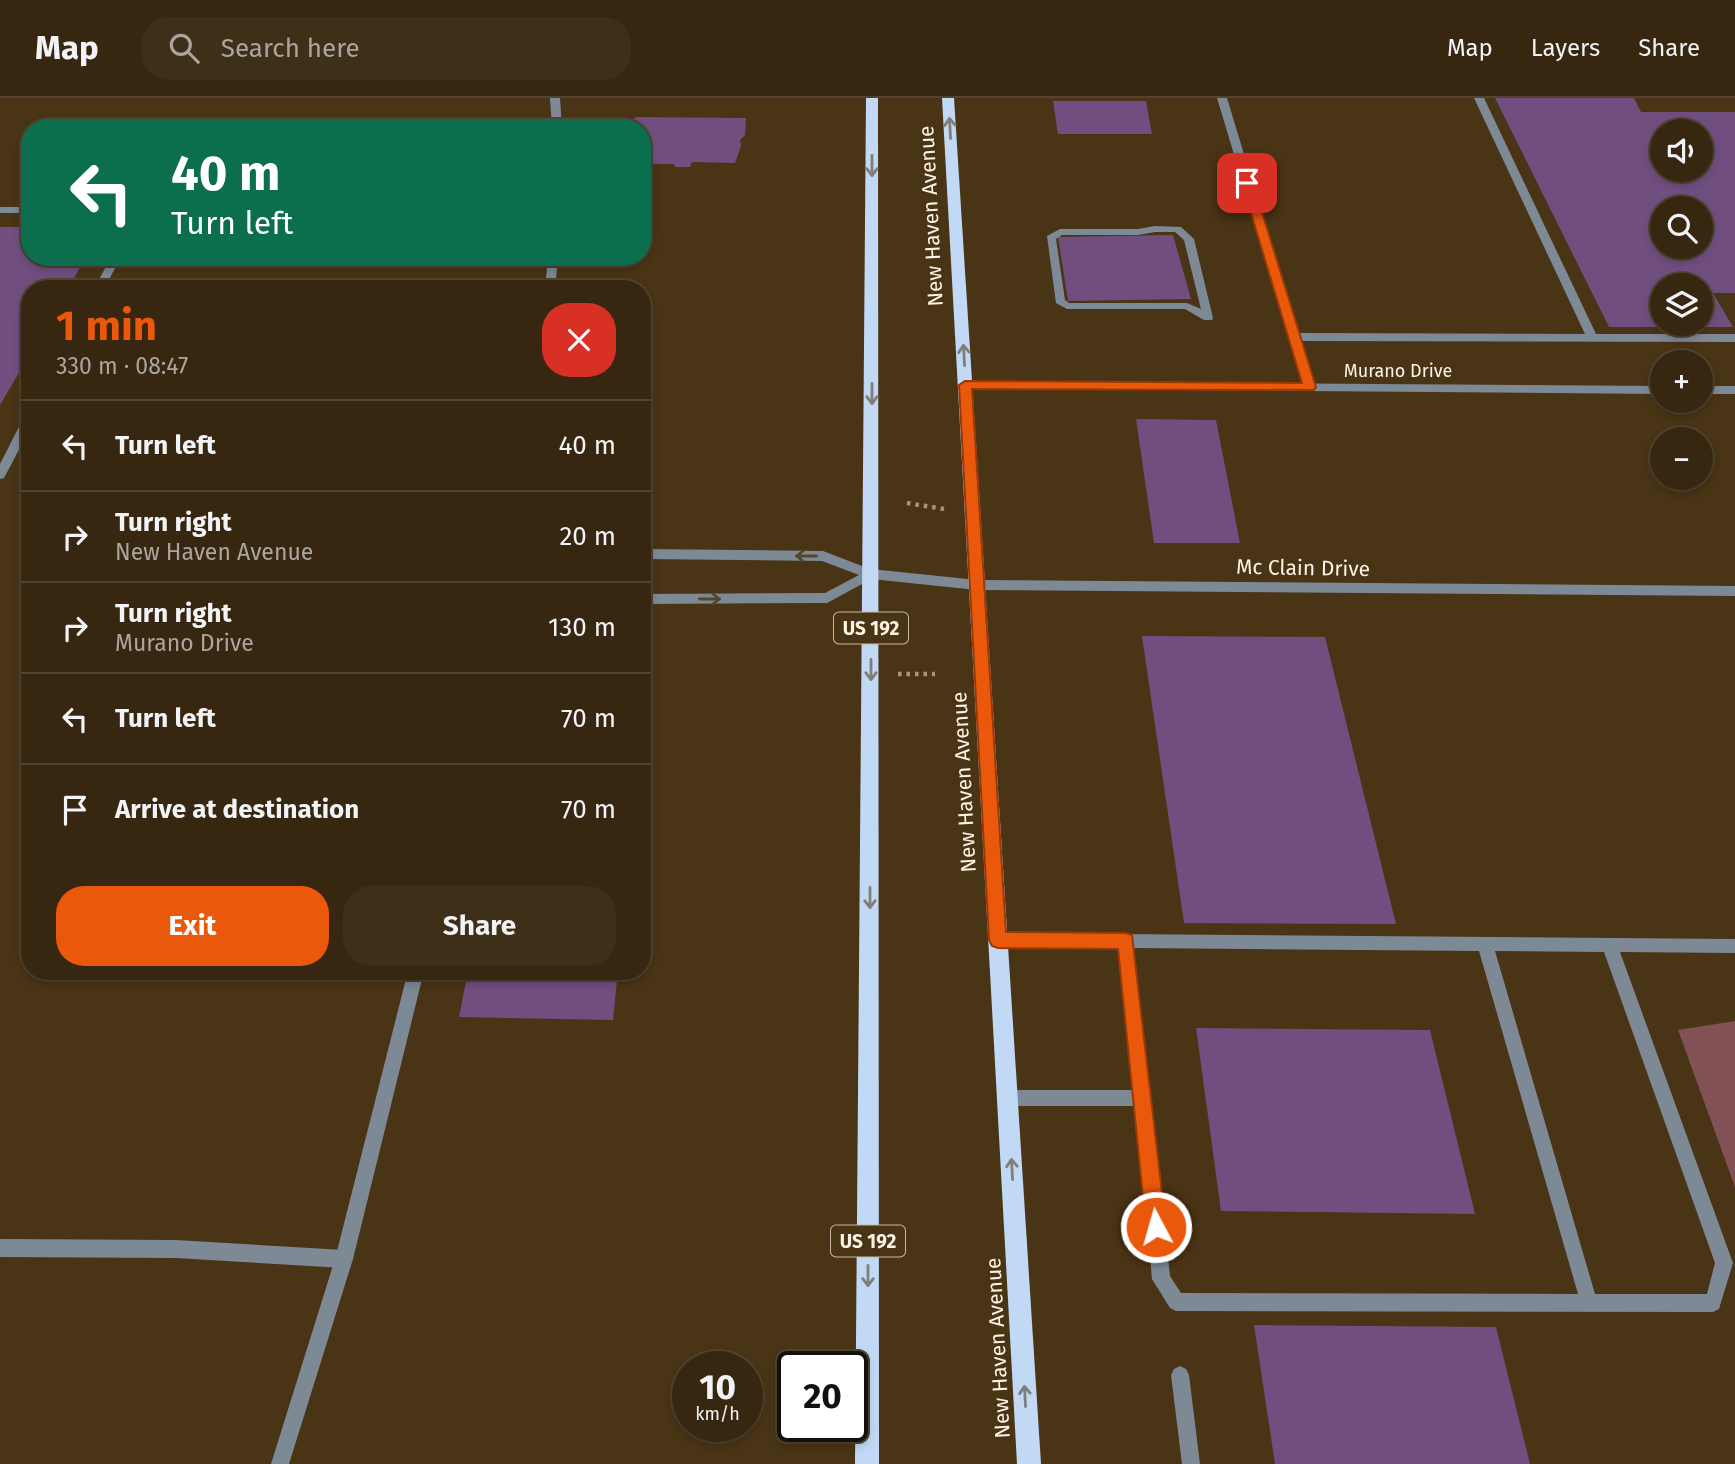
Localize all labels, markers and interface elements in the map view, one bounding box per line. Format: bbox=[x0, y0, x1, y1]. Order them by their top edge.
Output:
search box bbox=[141, 17, 631, 80]
text: Map bbox=[35, 28, 99, 68]
icon: search bbox=[165, 29, 203, 67]
text: Search here bbox=[221, 33, 360, 64]
text: Map bbox=[1447, 34, 1493, 62]
text: Layers bbox=[1531, 34, 1600, 62]
text: Share bbox=[1638, 34, 1700, 62]
one-way arrow bbox=[943, 117, 956, 139]
map controls bbox=[1650, 119, 1713, 490]
button: sound bbox=[1650, 119, 1713, 182]
street label: New Haven Avenue bbox=[913, 125, 949, 307]
text: 40 m bbox=[171, 144, 280, 203]
icon: left bbox=[56, 147, 147, 238]
pin bbox=[1217, 153, 1277, 213]
one-way arrow bbox=[865, 154, 879, 177]
icon: arrive bbox=[1228, 164, 1266, 202]
button: search bbox=[1650, 196, 1713, 259]
text: Turn left bbox=[171, 204, 293, 242]
button: layers bbox=[1650, 273, 1713, 336]
text: 1 min bbox=[56, 301, 157, 351]
button: close bbox=[542, 303, 616, 377]
one-way arrow bbox=[957, 343, 970, 366]
button: + bbox=[1650, 350, 1713, 413]
text: 330 m · 08:47 bbox=[56, 352, 188, 380]
street label: Murano Drive bbox=[1344, 360, 1452, 382]
one-way arrow bbox=[865, 382, 879, 405]
icon: left bbox=[56, 427, 94, 465]
button: − bbox=[1650, 427, 1713, 490]
text: Turn left bbox=[115, 430, 216, 461]
text: 40 m bbox=[558, 430, 616, 461]
text: Turn right bbox=[115, 507, 232, 538]
icon: right bbox=[56, 518, 94, 556]
text: 20 m bbox=[559, 521, 616, 552]
text: New Haven Avenue bbox=[115, 538, 313, 566]
one-way arrow bbox=[795, 549, 818, 562]
street label: Mc Clain Drive bbox=[1236, 554, 1370, 582]
one-way arrow bbox=[699, 592, 722, 606]
text: Turn right bbox=[115, 598, 232, 629]
icon: right bbox=[56, 609, 94, 647]
text: 130 m bbox=[548, 612, 616, 643]
road number: US 192 bbox=[834, 612, 908, 643]
text: Murano Drive bbox=[115, 629, 254, 657]
one-way arrow bbox=[864, 658, 878, 681]
street label: New Haven Avenue bbox=[946, 691, 982, 873]
icon: left bbox=[56, 700, 94, 738]
text: Turn left bbox=[115, 703, 216, 734]
text: 70 m bbox=[561, 703, 616, 734]
icon: arrive bbox=[56, 791, 94, 829]
text: Arrive at destination bbox=[115, 794, 359, 825]
text: 70 m bbox=[561, 794, 616, 825]
button: Exit bbox=[56, 886, 329, 966]
button: Share bbox=[343, 886, 616, 966]
one-way arrow bbox=[863, 886, 877, 909]
one-way arrow bbox=[1005, 1158, 1018, 1181]
position arrow bbox=[1119, 1190, 1193, 1264]
road number: US 192 bbox=[831, 1226, 905, 1256]
street label: New Haven Avenue bbox=[980, 1257, 1016, 1439]
one-way arrow bbox=[861, 1264, 875, 1287]
speed limit sign: 20 bbox=[777, 1351, 868, 1442]
text: 10 bbox=[699, 1366, 736, 1408]
one-way arrow bbox=[1018, 1385, 1031, 1408]
text: km/h bbox=[695, 1403, 740, 1425]

